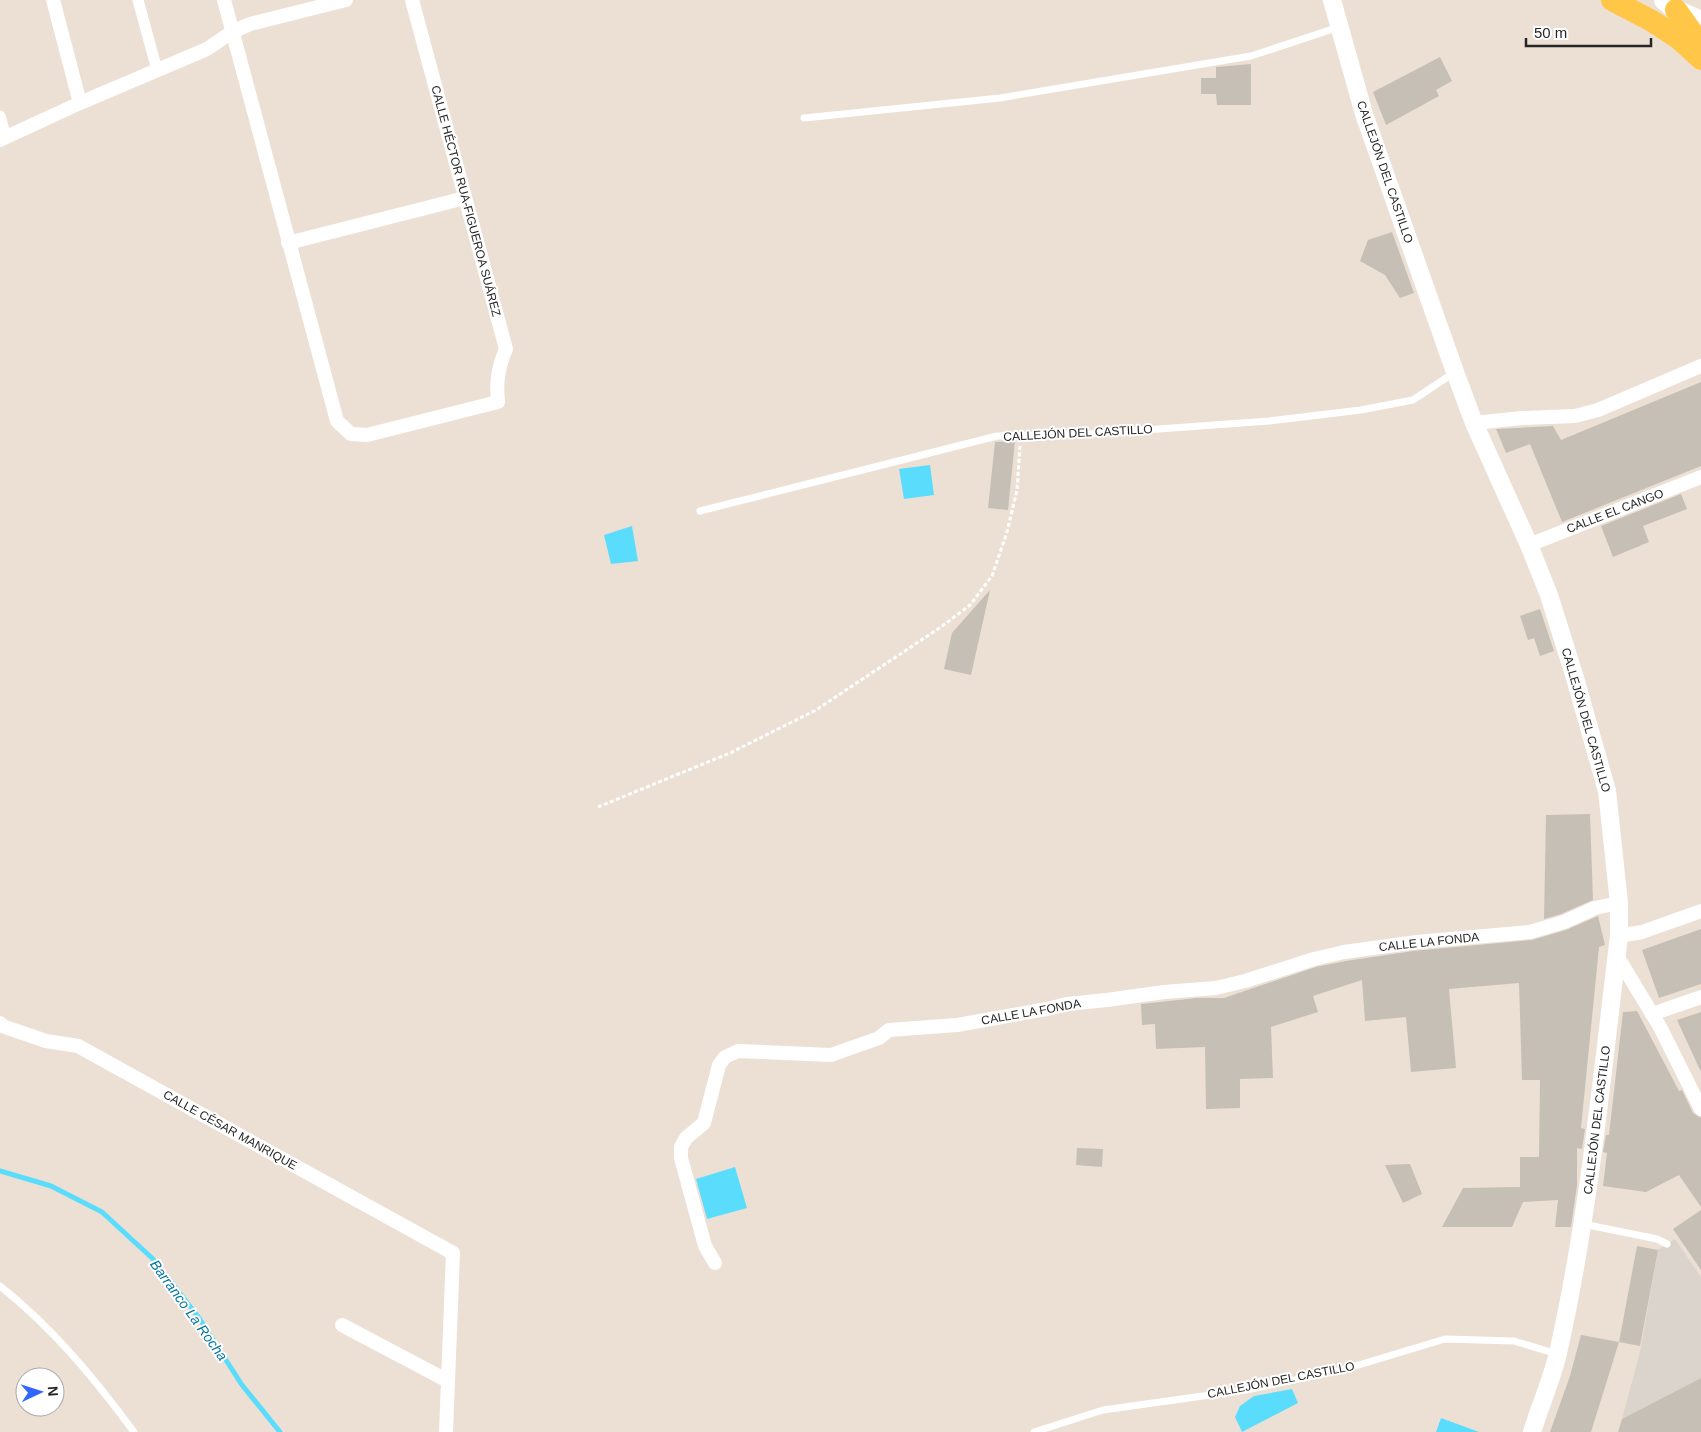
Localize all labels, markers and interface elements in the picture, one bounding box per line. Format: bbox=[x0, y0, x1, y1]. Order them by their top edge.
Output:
scale bar bbox=[1526, 15, 1651, 47]
text: 50 m bbox=[1534, 24, 1567, 41]
street label: CALLE HÉCTOR RUA-FIGUEROA SUÁREZ bbox=[428, 84, 505, 318]
street label: CALLEJÓN DEL CASTILLO bbox=[1354, 99, 1417, 245]
street label: CALLEJÓN DEL CASTILLO bbox=[1003, 421, 1153, 444]
street label: CALLE EL CANGO bbox=[1564, 486, 1666, 536]
street label: CALLEJÓN DEL CASTILLO bbox=[1559, 646, 1614, 794]
street label: CALLE LA FONDA bbox=[1378, 930, 1480, 954]
street label: CALLE LA FONDA bbox=[980, 996, 1082, 1028]
street label: CALLEJÓN DEL CASTILLO bbox=[1580, 1045, 1613, 1195]
street label: CALLE CÉSAR MANRIQUE bbox=[161, 1086, 300, 1173]
water label: Barranco La Rocha bbox=[147, 1256, 231, 1364]
street label: CALLEJÓN DEL CASTILLO bbox=[1206, 1358, 1356, 1401]
north arrow bbox=[15, 1367, 65, 1417]
text: N bbox=[45, 1385, 61, 1397]

